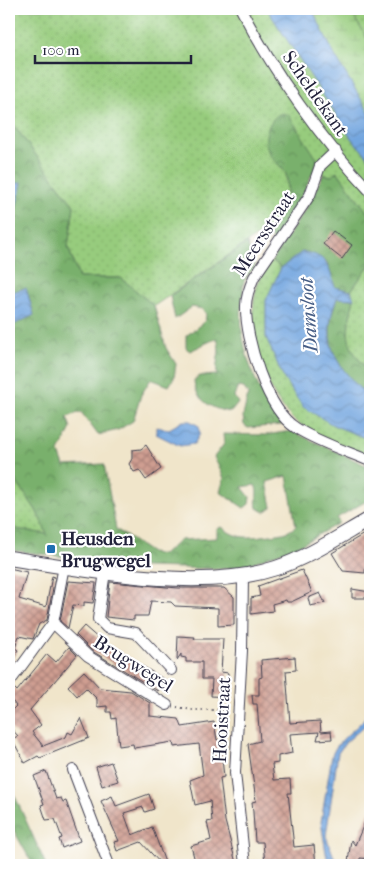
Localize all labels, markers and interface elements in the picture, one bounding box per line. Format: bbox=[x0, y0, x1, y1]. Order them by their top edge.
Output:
scale bar bbox=[35, 32, 191, 64]
text: 100 m bbox=[42, 41, 80, 59]
street label: Scheldekant bbox=[278, 47, 353, 141]
street label: Meersstraat bbox=[228, 187, 300, 280]
water label: Damsloot bbox=[294, 275, 323, 355]
place label: Heusden Brugwegel bbox=[61, 528, 151, 572]
marker: Heusden Brugwegel bbox=[45, 543, 57, 555]
street label: Brugwegel bbox=[90, 631, 177, 697]
street label: Hooistraat bbox=[209, 676, 235, 763]

